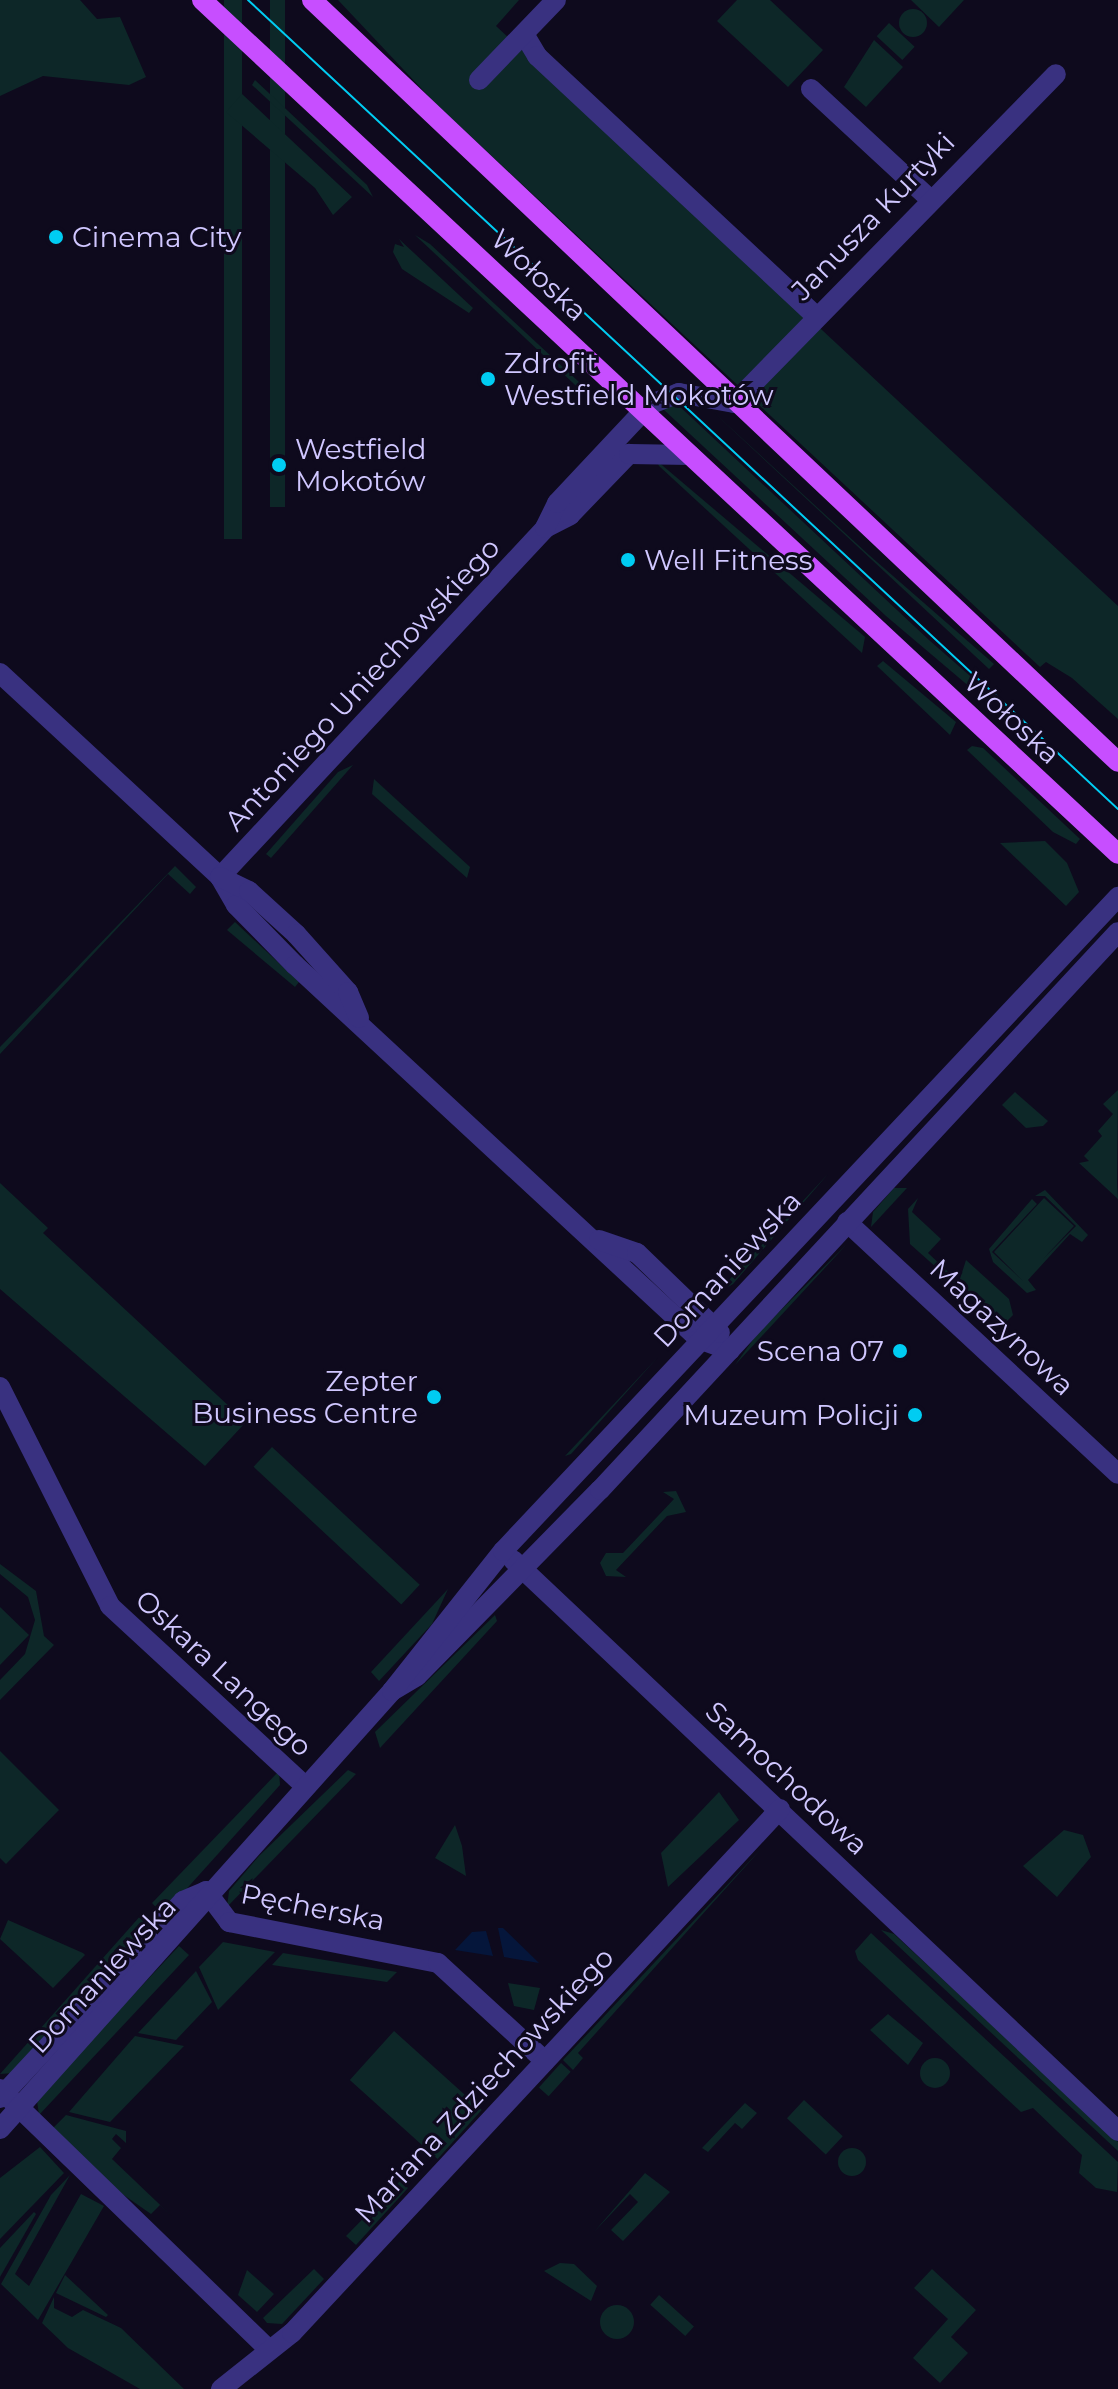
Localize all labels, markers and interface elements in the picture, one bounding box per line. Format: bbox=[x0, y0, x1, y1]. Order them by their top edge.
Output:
street label: Janusza Kurtyki bbox=[785, 125, 961, 307]
place label: Cinema City bbox=[72, 220, 241, 254]
street label: Wołoska bbox=[484, 222, 594, 328]
marker: Cinema City bbox=[47, 228, 65, 246]
place label: Zdrofit Westfield Mokotów bbox=[504, 346, 774, 412]
marker: Zdrofit Westfield Mokotów bbox=[479, 370, 497, 388]
place label: Westfield Mokotów bbox=[295, 432, 427, 498]
marker: Westfield Mokotów bbox=[270, 456, 288, 474]
street label: Antoniego Uniechowskiego bbox=[217, 531, 507, 837]
place label: Well Fitness bbox=[644, 543, 812, 577]
marker: Well Fitness bbox=[619, 551, 637, 569]
street label: Wołoska bbox=[957, 665, 1067, 771]
street label: Domaniewska bbox=[646, 1184, 808, 1354]
street label: Magazynowa bbox=[923, 1252, 1081, 1402]
place label: Scena 07 bbox=[757, 1334, 884, 1368]
marker: Scena 07 bbox=[891, 1342, 909, 1360]
place label: Zepter Business Centre bbox=[192, 1364, 418, 1430]
marker: Zepter Business Centre bbox=[425, 1388, 443, 1406]
place label: Muzeum Policji bbox=[683, 1398, 899, 1432]
marker: Muzeum Policji bbox=[906, 1406, 924, 1424]
street label: Oskara Langego bbox=[129, 1583, 319, 1763]
street label: Samochodowa bbox=[699, 1694, 875, 1862]
street label: Pęcherska bbox=[238, 1877, 388, 1937]
street label: Domaniewska bbox=[21, 1890, 183, 2060]
street label: Mariana Zdziechowskiego bbox=[347, 1940, 621, 2230]

